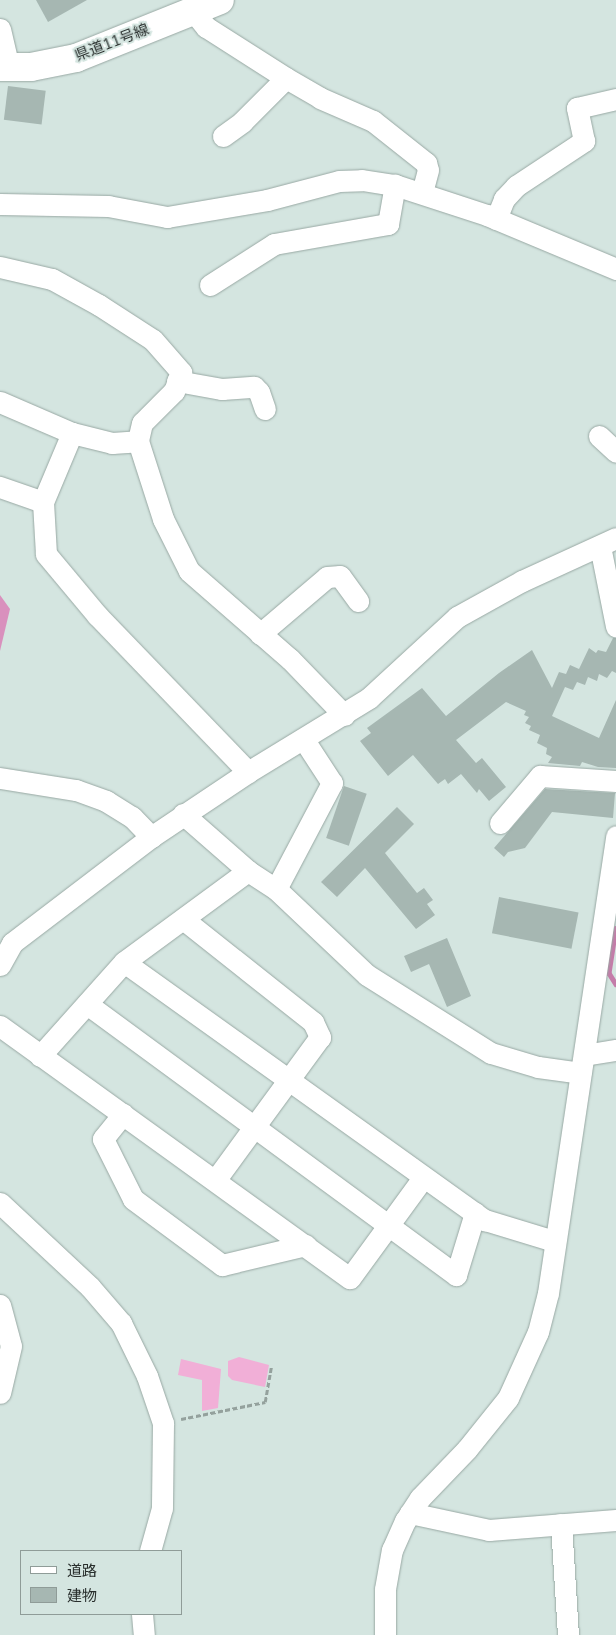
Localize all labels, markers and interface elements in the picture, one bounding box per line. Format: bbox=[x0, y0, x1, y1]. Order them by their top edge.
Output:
street label: 県道11号線 bbox=[72, 21, 152, 65]
legend bbox=[20, 1550, 182, 1615]
text: 道路 bbox=[67, 1561, 97, 1581]
text: 建物 bbox=[67, 1586, 97, 1606]

